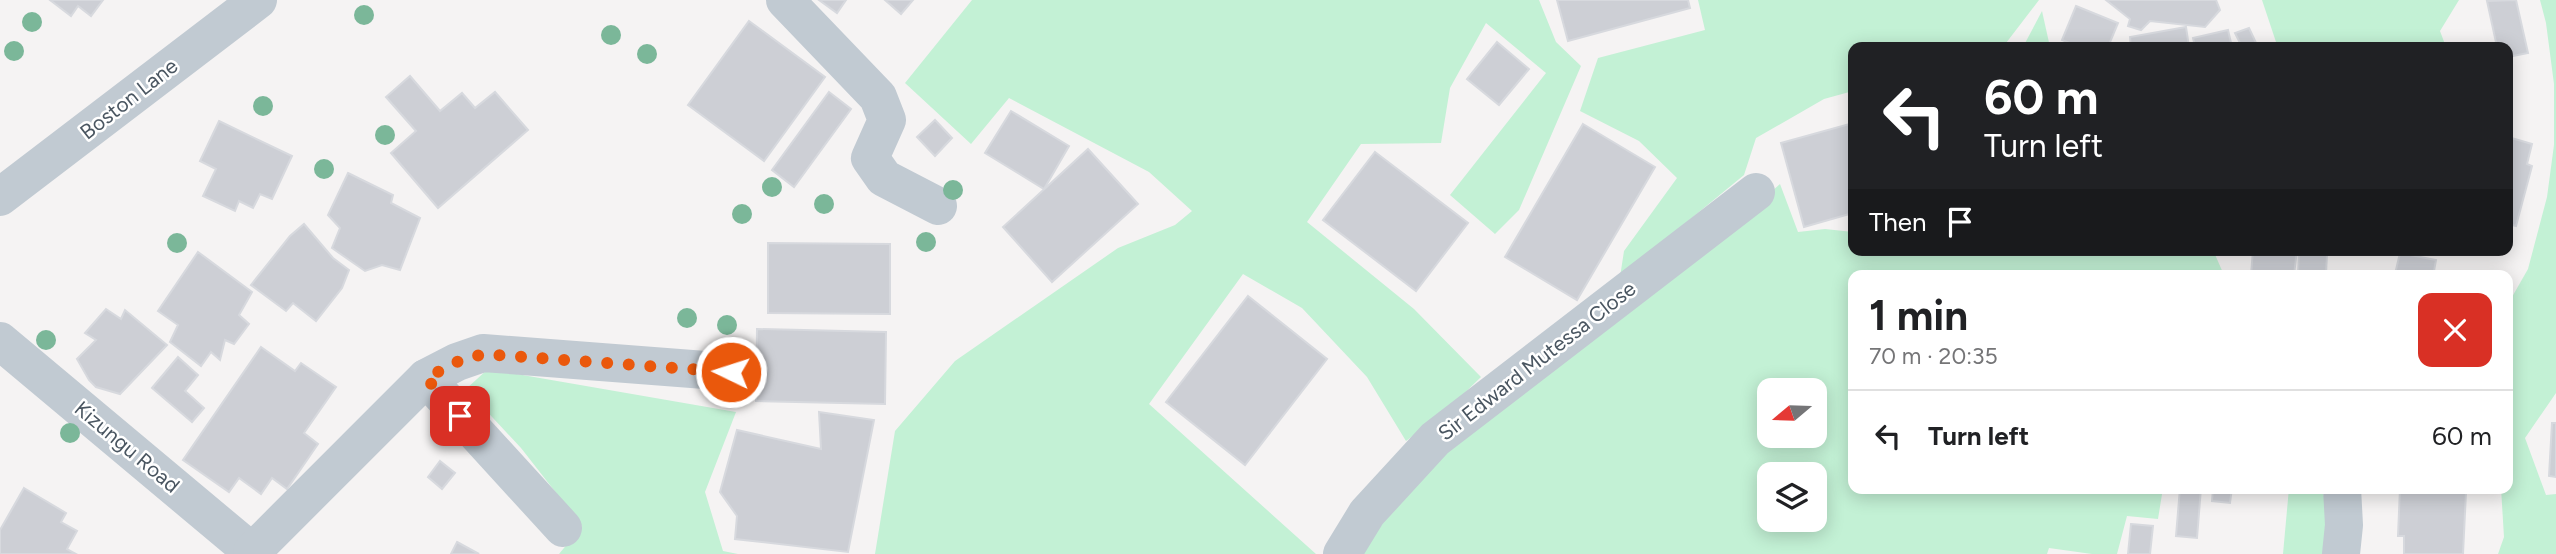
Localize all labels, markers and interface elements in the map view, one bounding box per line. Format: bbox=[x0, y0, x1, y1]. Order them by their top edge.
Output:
street label: Boston Lane bbox=[75, 53, 182, 144]
text: 60 m bbox=[1984, 67, 2099, 126]
icon: left bbox=[1869, 70, 1960, 161]
text: Turn left bbox=[1984, 127, 2103, 165]
icon: arrive bbox=[1941, 203, 1979, 241]
text: Then bbox=[1869, 206, 1927, 238]
street label: Sir Edward Mutessa Close bbox=[1433, 276, 1640, 446]
text: 1 min bbox=[1869, 290, 1968, 341]
button: close bbox=[2418, 293, 2492, 367]
position arrow bbox=[694, 335, 768, 409]
text: 70 m · 20:35 bbox=[1869, 342, 1998, 370]
north arrow bbox=[1757, 378, 1827, 448]
map controls bbox=[1757, 378, 1827, 532]
pin bbox=[430, 386, 490, 446]
street label: Kizungu Road bbox=[70, 396, 185, 498]
icon: arrive bbox=[441, 397, 479, 435]
icon: left bbox=[1869, 417, 1907, 455]
text: Turn left bbox=[1928, 420, 2029, 452]
text: 60 m bbox=[2432, 420, 2492, 452]
button: layers bbox=[1757, 462, 1827, 532]

